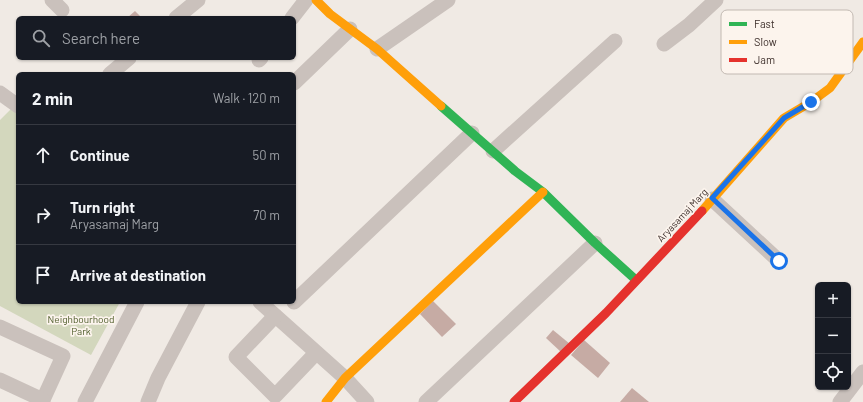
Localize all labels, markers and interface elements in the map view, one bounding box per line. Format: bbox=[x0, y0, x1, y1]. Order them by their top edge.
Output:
legend bbox=[721, 10, 853, 74]
search box bbox=[16, 16, 296, 60]
text: Fast bbox=[754, 17, 775, 30]
icon: search bbox=[30, 27, 52, 49]
text: Search here bbox=[62, 29, 140, 47]
text: Slow bbox=[754, 35, 777, 48]
text: Jam bbox=[754, 53, 775, 66]
text: 2 min bbox=[32, 88, 73, 108]
text: Walk · 120 m bbox=[213, 90, 280, 106]
route end bbox=[802, 93, 820, 111]
icon: ahead bbox=[32, 144, 54, 166]
text: Continue bbox=[70, 146, 130, 164]
text: 50 m bbox=[253, 147, 280, 163]
street label: Aryasamaj Marg bbox=[654, 186, 710, 244]
text: Turn right bbox=[70, 198, 135, 216]
icon: right bbox=[32, 204, 54, 226]
text: 70 m bbox=[253, 207, 280, 223]
text: Aryasamaj Marg bbox=[70, 216, 159, 232]
route start bbox=[770, 252, 788, 270]
icon: arrive bbox=[32, 264, 54, 286]
text: Arrive at destination bbox=[70, 266, 206, 284]
map controls bbox=[815, 282, 851, 390]
button: + bbox=[815, 282, 851, 318]
park label: Neighbourhood Park bbox=[48, 313, 114, 337]
button: − bbox=[815, 318, 851, 354]
button: locate bbox=[815, 354, 851, 390]

